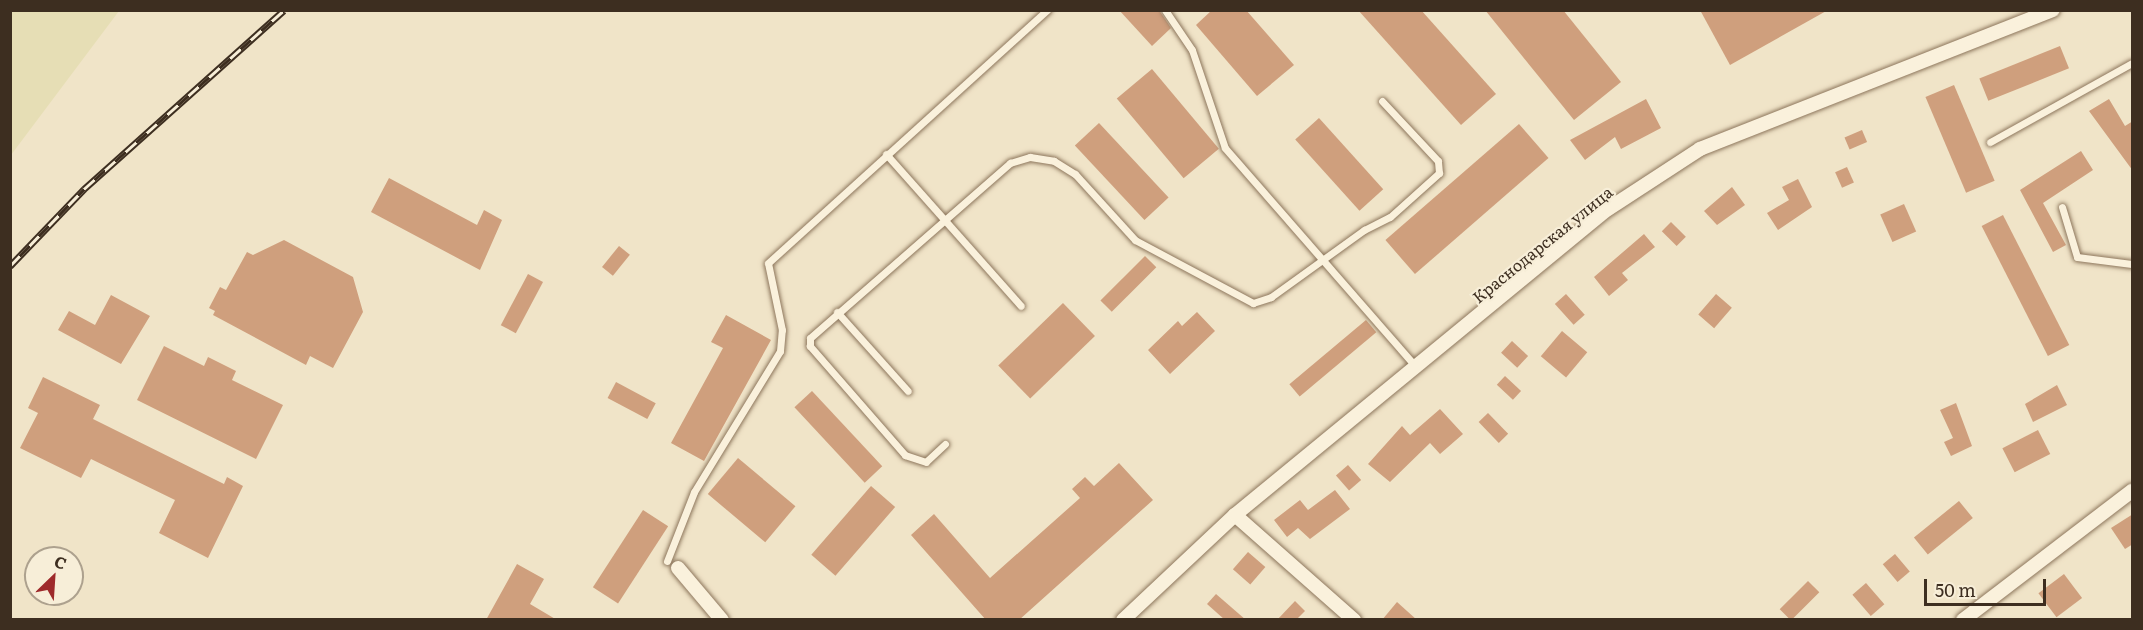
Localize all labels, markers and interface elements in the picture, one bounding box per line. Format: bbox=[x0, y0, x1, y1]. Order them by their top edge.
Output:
street label: Краснодарская улица bbox=[1468, 182, 1616, 306]
north arrow bbox=[24, 546, 84, 606]
text: С bbox=[51, 548, 71, 575]
scale bar bbox=[1927, 567, 2048, 605]
text: 50 m bbox=[1935, 576, 1976, 603]

